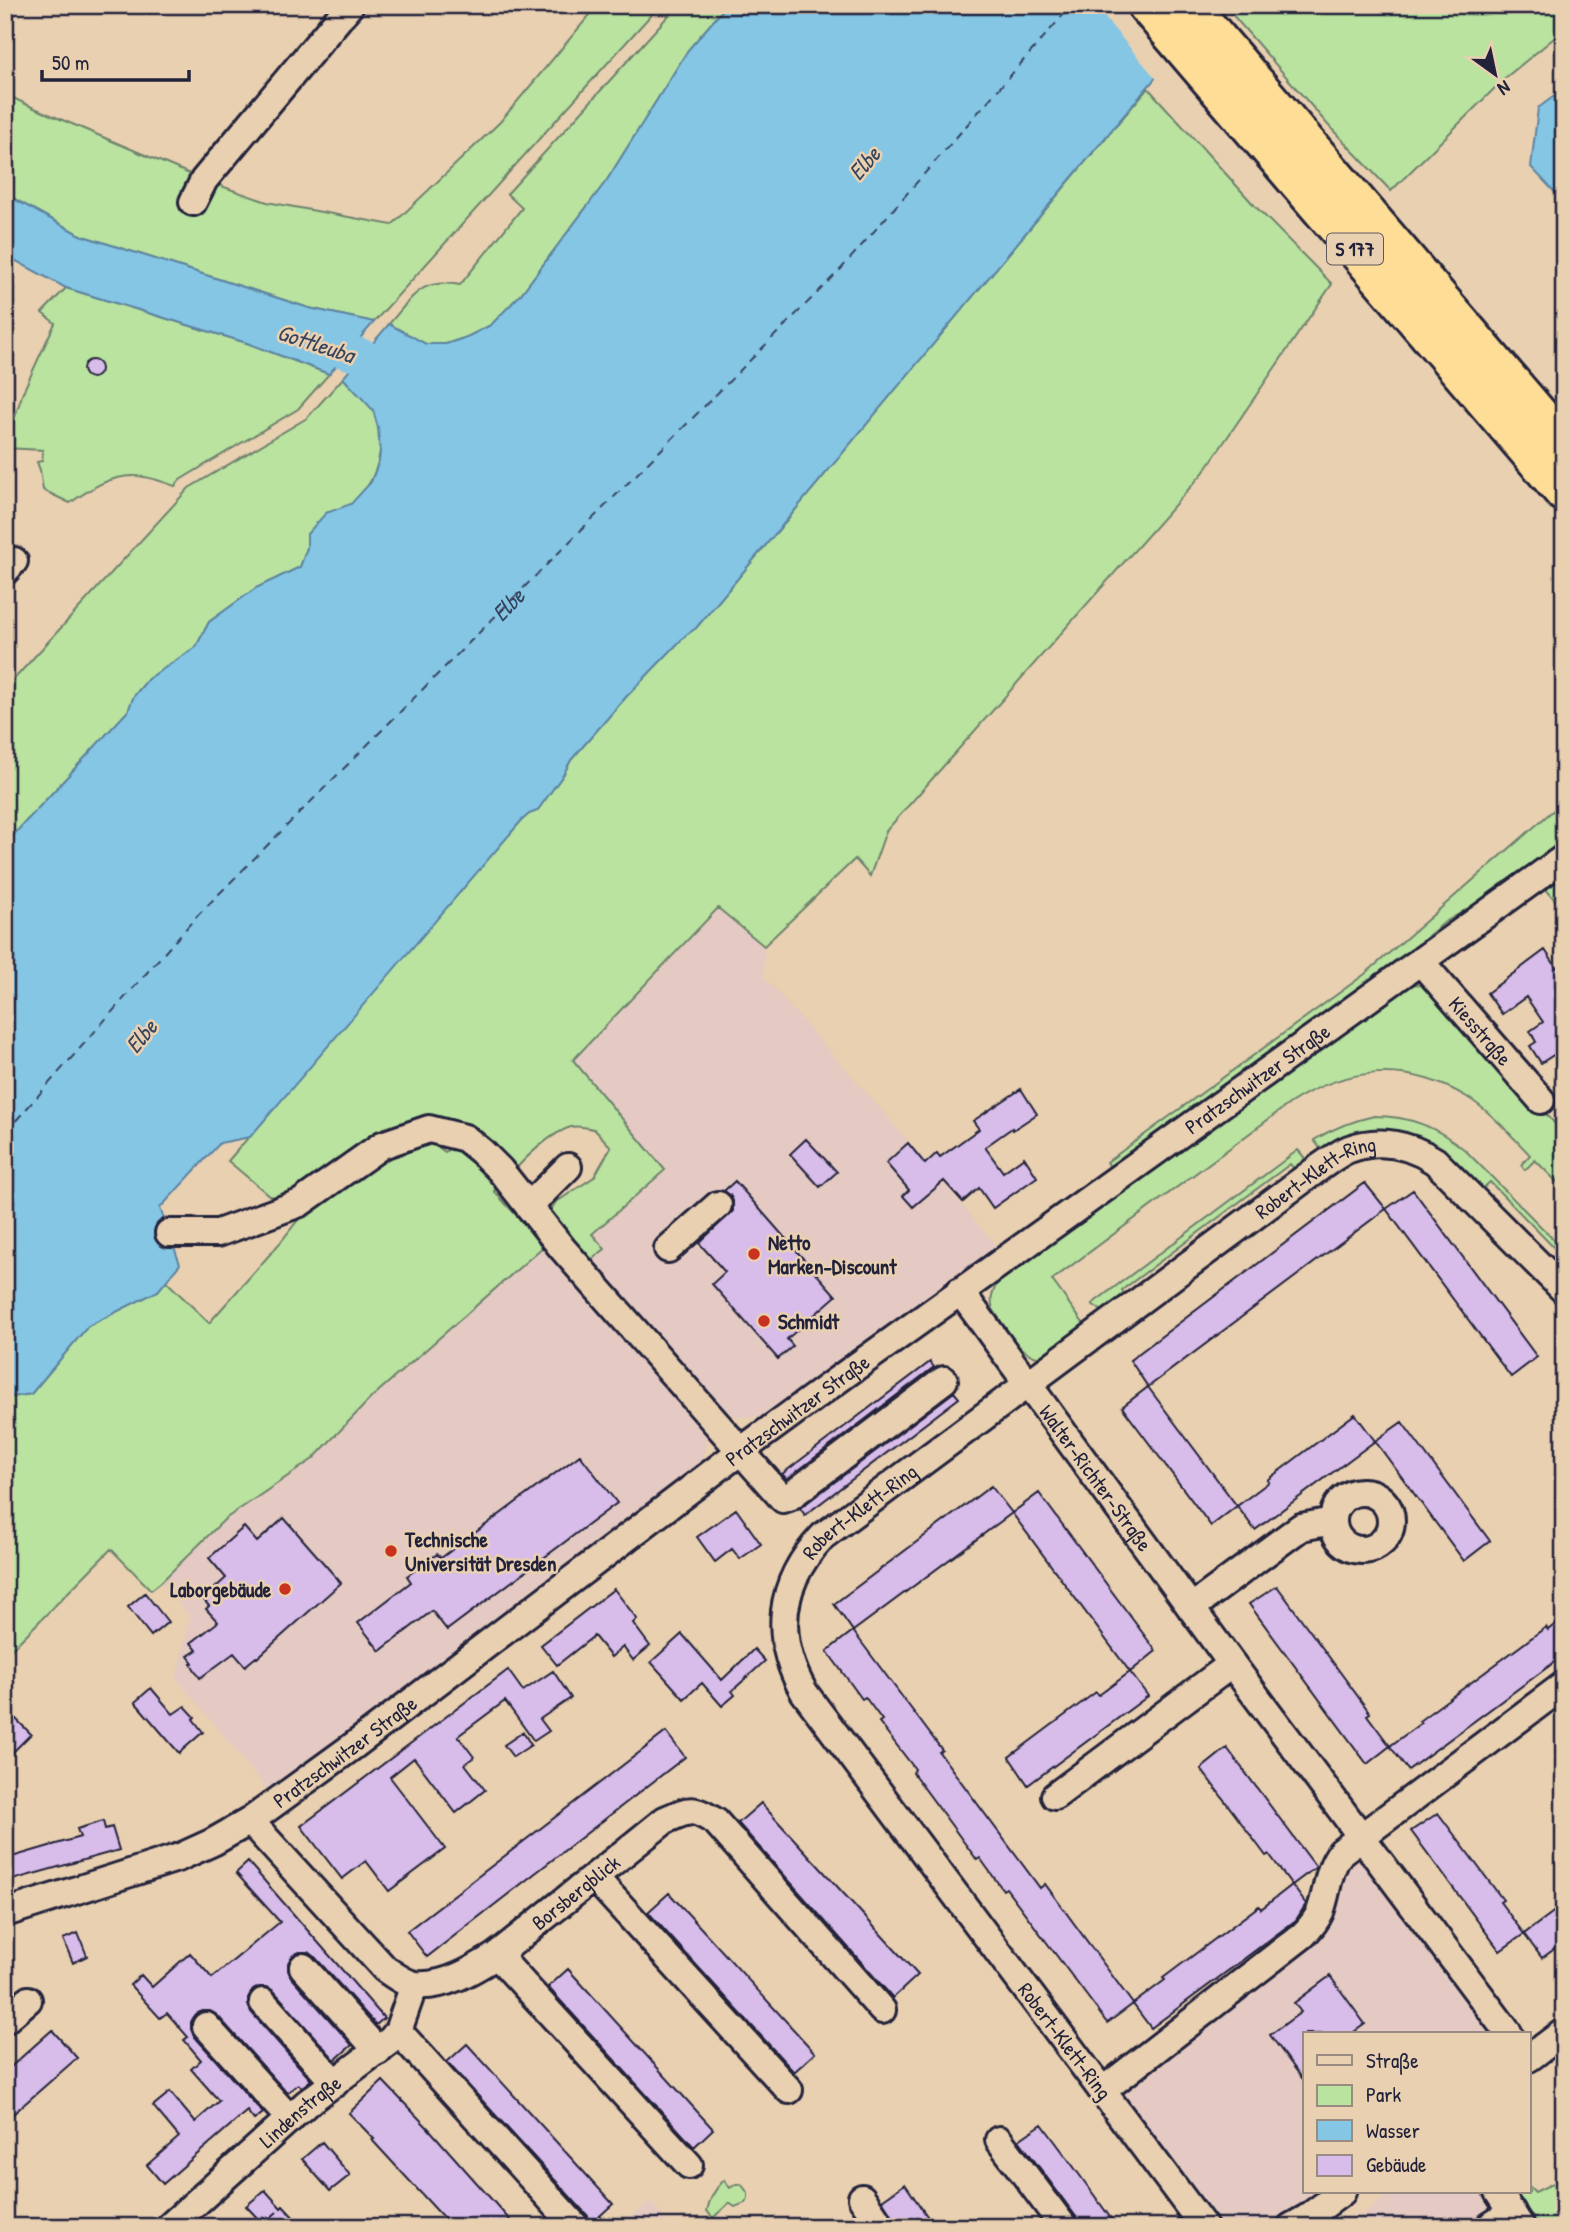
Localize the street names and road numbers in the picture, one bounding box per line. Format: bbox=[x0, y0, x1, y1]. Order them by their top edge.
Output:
road number: S 177 bbox=[1327, 233, 1383, 264]
street label: Kiesstraße bbox=[1442, 990, 1519, 1072]
street label: Pratzschwitzer Straße bbox=[1179, 1016, 1336, 1140]
street label: Robert-Klett-Ring bbox=[1249, 1129, 1377, 1225]
street label: Pratzschwitzer Straße bbox=[719, 1347, 875, 1472]
street label: Walter-Richter-Straße bbox=[1033, 1398, 1159, 1557]
street label: Robert-Klett-Ring bbox=[795, 1457, 923, 1565]
street label: Pratzschwitzer Straße bbox=[267, 1688, 423, 1814]
street label: Borsbergblick bbox=[525, 1847, 626, 1936]
street label: Robert-Klett-Ring bbox=[1011, 1976, 1119, 2106]
street label: Lindenstraße bbox=[253, 2068, 347, 2154]

